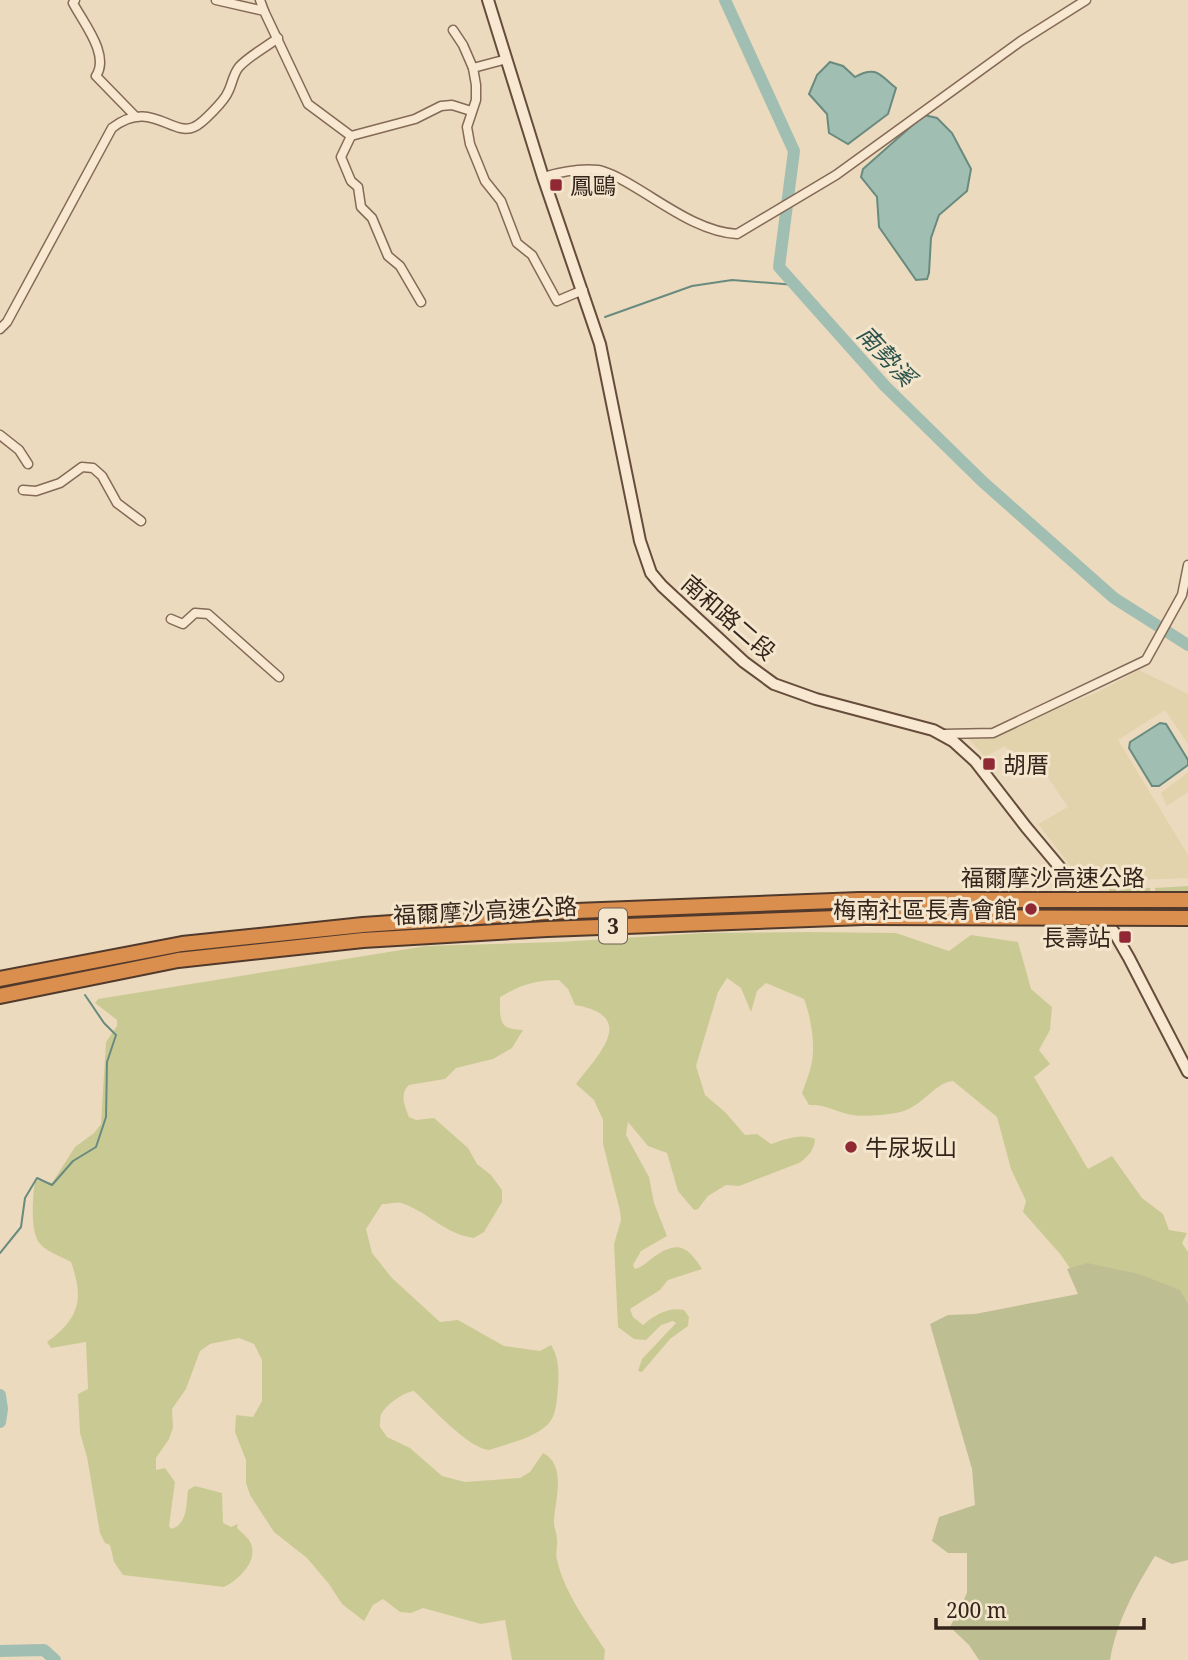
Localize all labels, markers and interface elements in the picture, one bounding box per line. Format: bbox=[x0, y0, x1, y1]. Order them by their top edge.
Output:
place label: 鳳鷗 bbox=[570, 169, 616, 201]
marker: 鳳鷗 bbox=[548, 177, 564, 193]
water label: 南勢溪 bbox=[850, 317, 926, 395]
street label: 南和路二段 bbox=[675, 567, 783, 667]
place label: 胡厝 bbox=[1003, 748, 1049, 780]
marker: 胡厝 bbox=[981, 756, 997, 772]
street label: 福爾摩沙高速公路 bbox=[961, 861, 1145, 893]
street label: 福爾摩沙高速公路 bbox=[392, 889, 578, 931]
place label: 梅南社區長青會館 bbox=[833, 893, 1017, 925]
marker: 梅南社區長青會館 bbox=[1023, 901, 1039, 917]
road number: 3 bbox=[599, 908, 627, 944]
place label: 長壽站 bbox=[1042, 921, 1111, 953]
marker: 長壽站 bbox=[1117, 929, 1133, 945]
place label: 牛尿坂山 bbox=[865, 1131, 957, 1163]
marker: 牛尿坂山 bbox=[843, 1139, 859, 1155]
scale bar bbox=[936, 1586, 1144, 1630]
text: 200 m bbox=[946, 1596, 1007, 1624]

